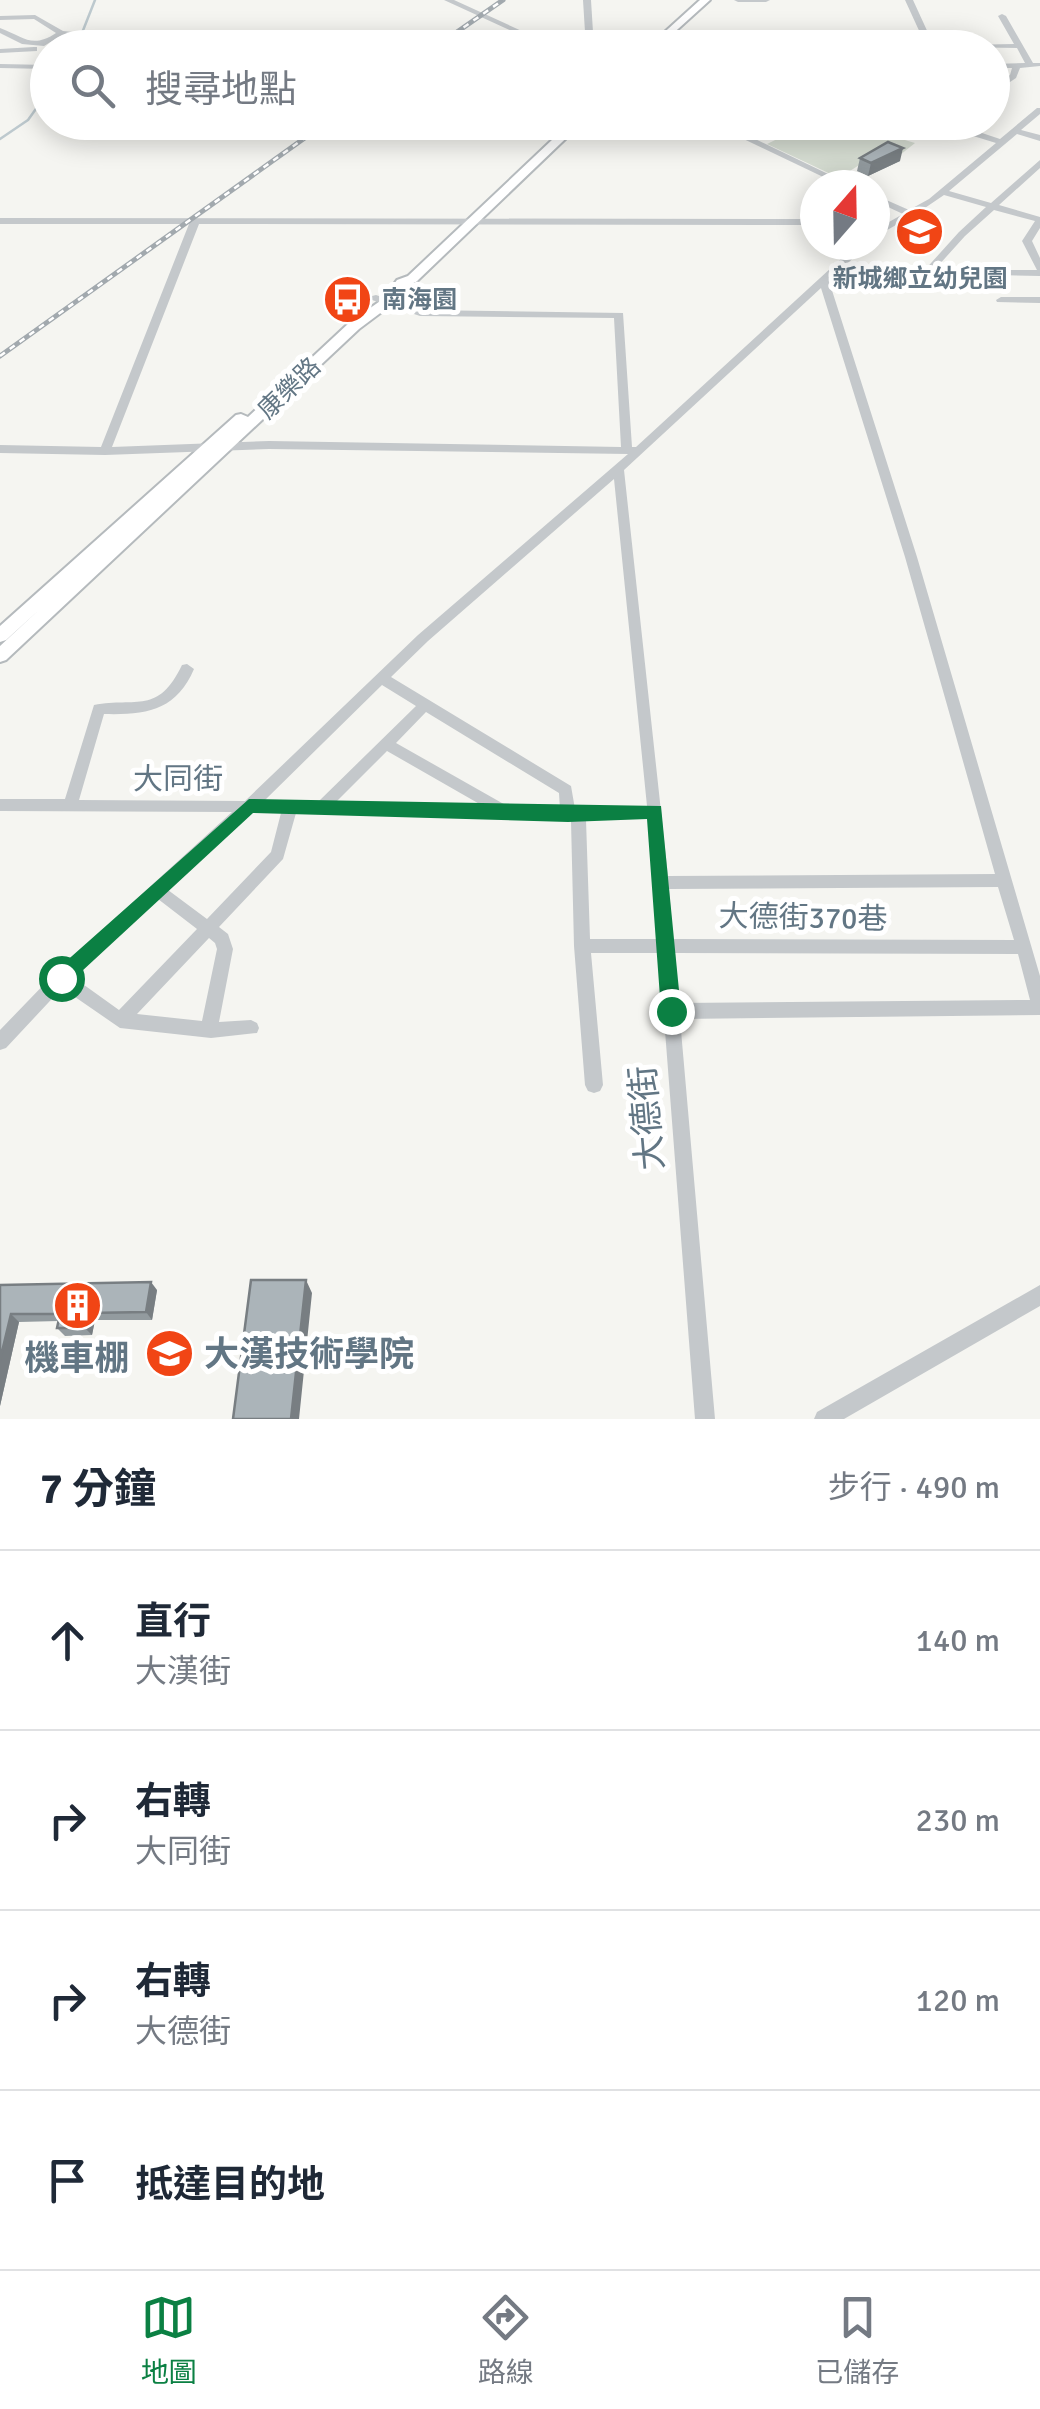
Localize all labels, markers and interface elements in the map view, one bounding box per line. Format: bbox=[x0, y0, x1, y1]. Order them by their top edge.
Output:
search box bbox=[30, 30, 1010, 140]
icon: search bbox=[65, 58, 120, 113]
text: 搜尋地點 bbox=[145, 66, 297, 113]
north arrow bbox=[800, 170, 890, 260]
school or university icon: 新城鄉立幼兒園 bbox=[894, 206, 946, 258]
place label: 新城鄉立幼兒園 bbox=[832, 263, 1008, 294]
bus stop icon: 南海園 bbox=[321, 273, 373, 325]
place label: 南海園 bbox=[382, 284, 457, 315]
street label: 康樂路 bbox=[251, 351, 327, 425]
street label: 大同街 bbox=[133, 761, 223, 798]
street label: 大德街370巷 bbox=[718, 898, 888, 938]
route start bbox=[39, 956, 85, 1002]
route end bbox=[649, 989, 695, 1035]
street label: 大德街 bbox=[621, 1064, 673, 1172]
building icon: 機車棚 bbox=[51, 1280, 103, 1332]
school or university icon: 大漢技術學院 bbox=[143, 1328, 195, 1380]
place label: 大漢技術學院 bbox=[204, 1333, 414, 1376]
place label: 機車棚 bbox=[24, 1337, 130, 1380]
text: 7 分鐘 bbox=[40, 1464, 156, 1515]
text: 步行 · 490 m bbox=[828, 1468, 1000, 1507]
text: 直行 bbox=[135, 1598, 211, 1645]
icon: ahead bbox=[40, 1613, 95, 1668]
text: 140 m bbox=[916, 1621, 1000, 1660]
text: 大漢街 bbox=[135, 1652, 231, 1691]
text: 右轉 bbox=[135, 1778, 211, 1825]
icon: right bbox=[40, 1793, 95, 1848]
text: 230 m bbox=[916, 1801, 1000, 1840]
text: 大同街 bbox=[135, 1832, 231, 1871]
text: 右轉 bbox=[135, 1958, 211, 2005]
icon: right bbox=[40, 1973, 95, 2028]
text: 120 m bbox=[916, 1981, 1000, 2020]
text: 大德街 bbox=[135, 2012, 231, 2051]
icon: arrive bbox=[40, 2153, 95, 2208]
text: 抵達目的地 bbox=[135, 2161, 325, 2208]
tab: 地圖 bbox=[141, 2290, 197, 2390]
tab: 路線 bbox=[478, 2290, 534, 2390]
tab: 已儲存 bbox=[815, 2290, 899, 2390]

